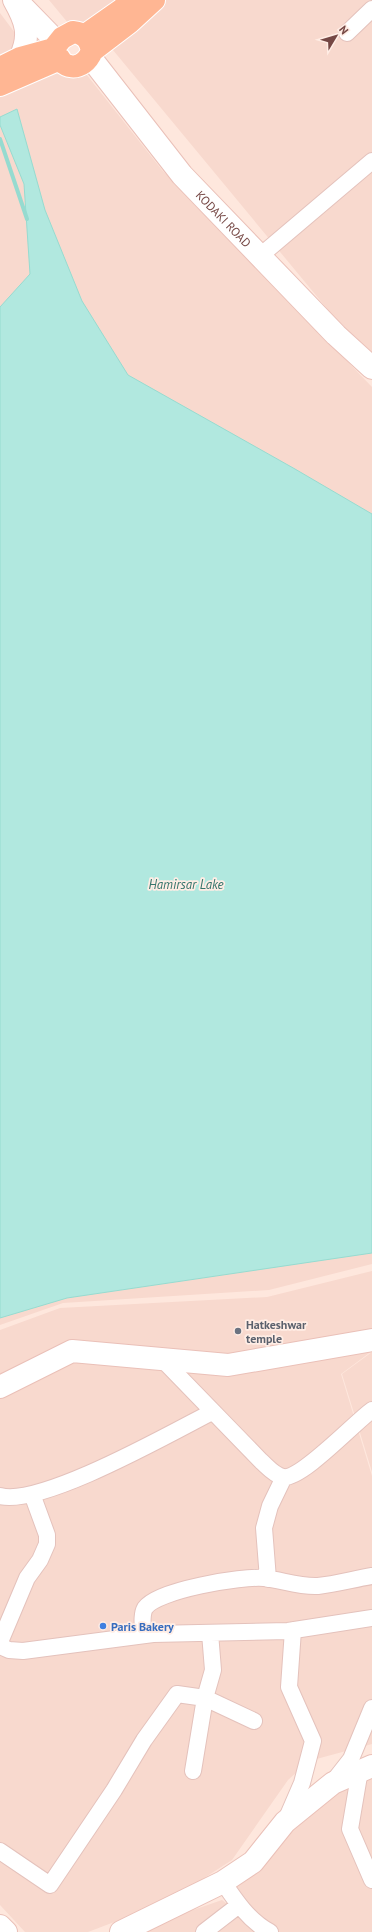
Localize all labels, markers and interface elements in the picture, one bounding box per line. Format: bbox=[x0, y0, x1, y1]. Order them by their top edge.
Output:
north arrow bbox=[316, 16, 356, 56]
text: N bbox=[336, 23, 352, 37]
street label: KODAKI ROAD bbox=[193, 187, 255, 250]
water label: Hamirsar Lake bbox=[148, 876, 224, 893]
place label: Hatkeshwar temple bbox=[246, 1317, 307, 1346]
marker: Hatkeshwar temple bbox=[233, 1326, 243, 1336]
place label: Paris Bakery bbox=[111, 1619, 174, 1634]
marker: Paris Bakery bbox=[98, 1621, 108, 1631]

